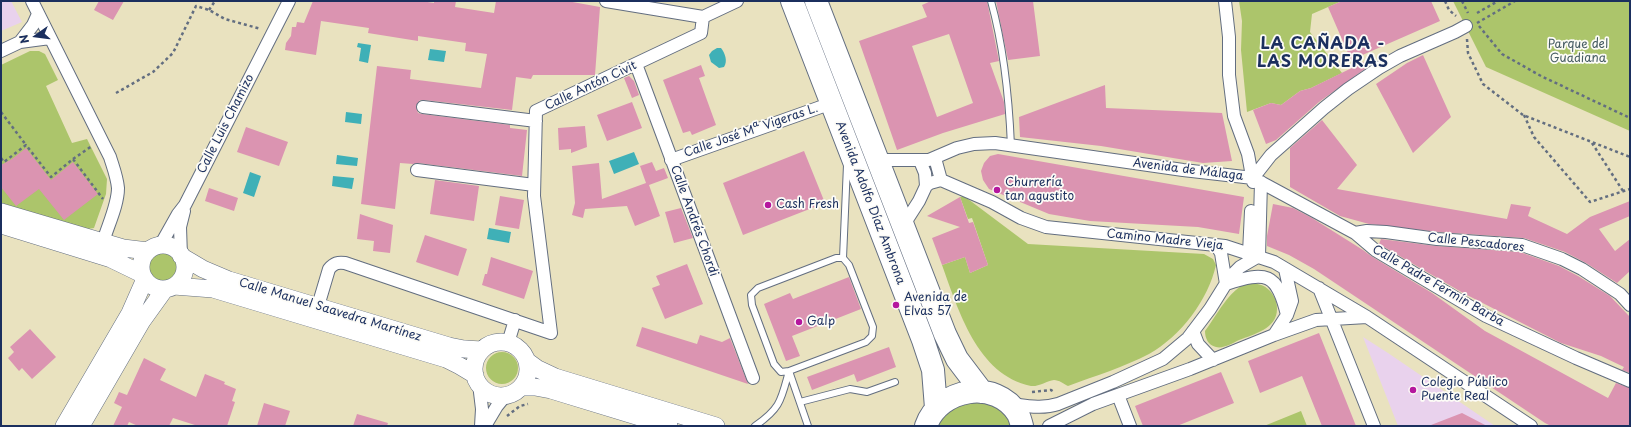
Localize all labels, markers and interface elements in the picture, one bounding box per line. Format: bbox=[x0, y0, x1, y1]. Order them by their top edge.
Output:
north arrow bbox=[16, 16, 56, 56]
text: N bbox=[15, 33, 33, 45]
district label: LA CAÑADA - LAS MORERAS bbox=[1258, 35, 1388, 73]
park label: Parque del Guadiana bbox=[1548, 38, 1608, 66]
street label: Calle Antón Civit bbox=[543, 58, 639, 114]
street label: Calle Luis Chamizo bbox=[195, 72, 257, 176]
street label: Calle José Mª Vigeras L. bbox=[682, 101, 820, 161]
street label: Avenida Adolfo Díaz Ambrona bbox=[832, 119, 908, 287]
street label: Avenida de Málaga bbox=[1132, 156, 1244, 184]
street label: Calle Andrés Chordi bbox=[667, 163, 721, 279]
place label: Churrería tan agustito bbox=[1005, 176, 1074, 204]
marker: Churrería tan agustito bbox=[992, 185, 1002, 195]
place label: Cash Fresh bbox=[776, 198, 839, 212]
marker: Cash Fresh bbox=[763, 200, 773, 210]
street label: Camino Madre Vieja bbox=[1106, 227, 1224, 253]
street label: Calle Pescadores bbox=[1427, 231, 1525, 255]
street label: Calle Padre Fermín Barba bbox=[1370, 242, 1506, 330]
street label: Calle Manuel Saavedra Martínez bbox=[237, 275, 423, 345]
place label: Avenida de Elvas 57 bbox=[904, 291, 967, 319]
marker: Avenida de Elvas 57 bbox=[891, 300, 901, 310]
place label: Galp bbox=[807, 315, 835, 329]
marker: Galp bbox=[794, 317, 804, 327]
place label: Colegio Público Puente Real bbox=[1421, 376, 1508, 404]
marker: Colegio Público Puente Real bbox=[1408, 385, 1418, 395]

